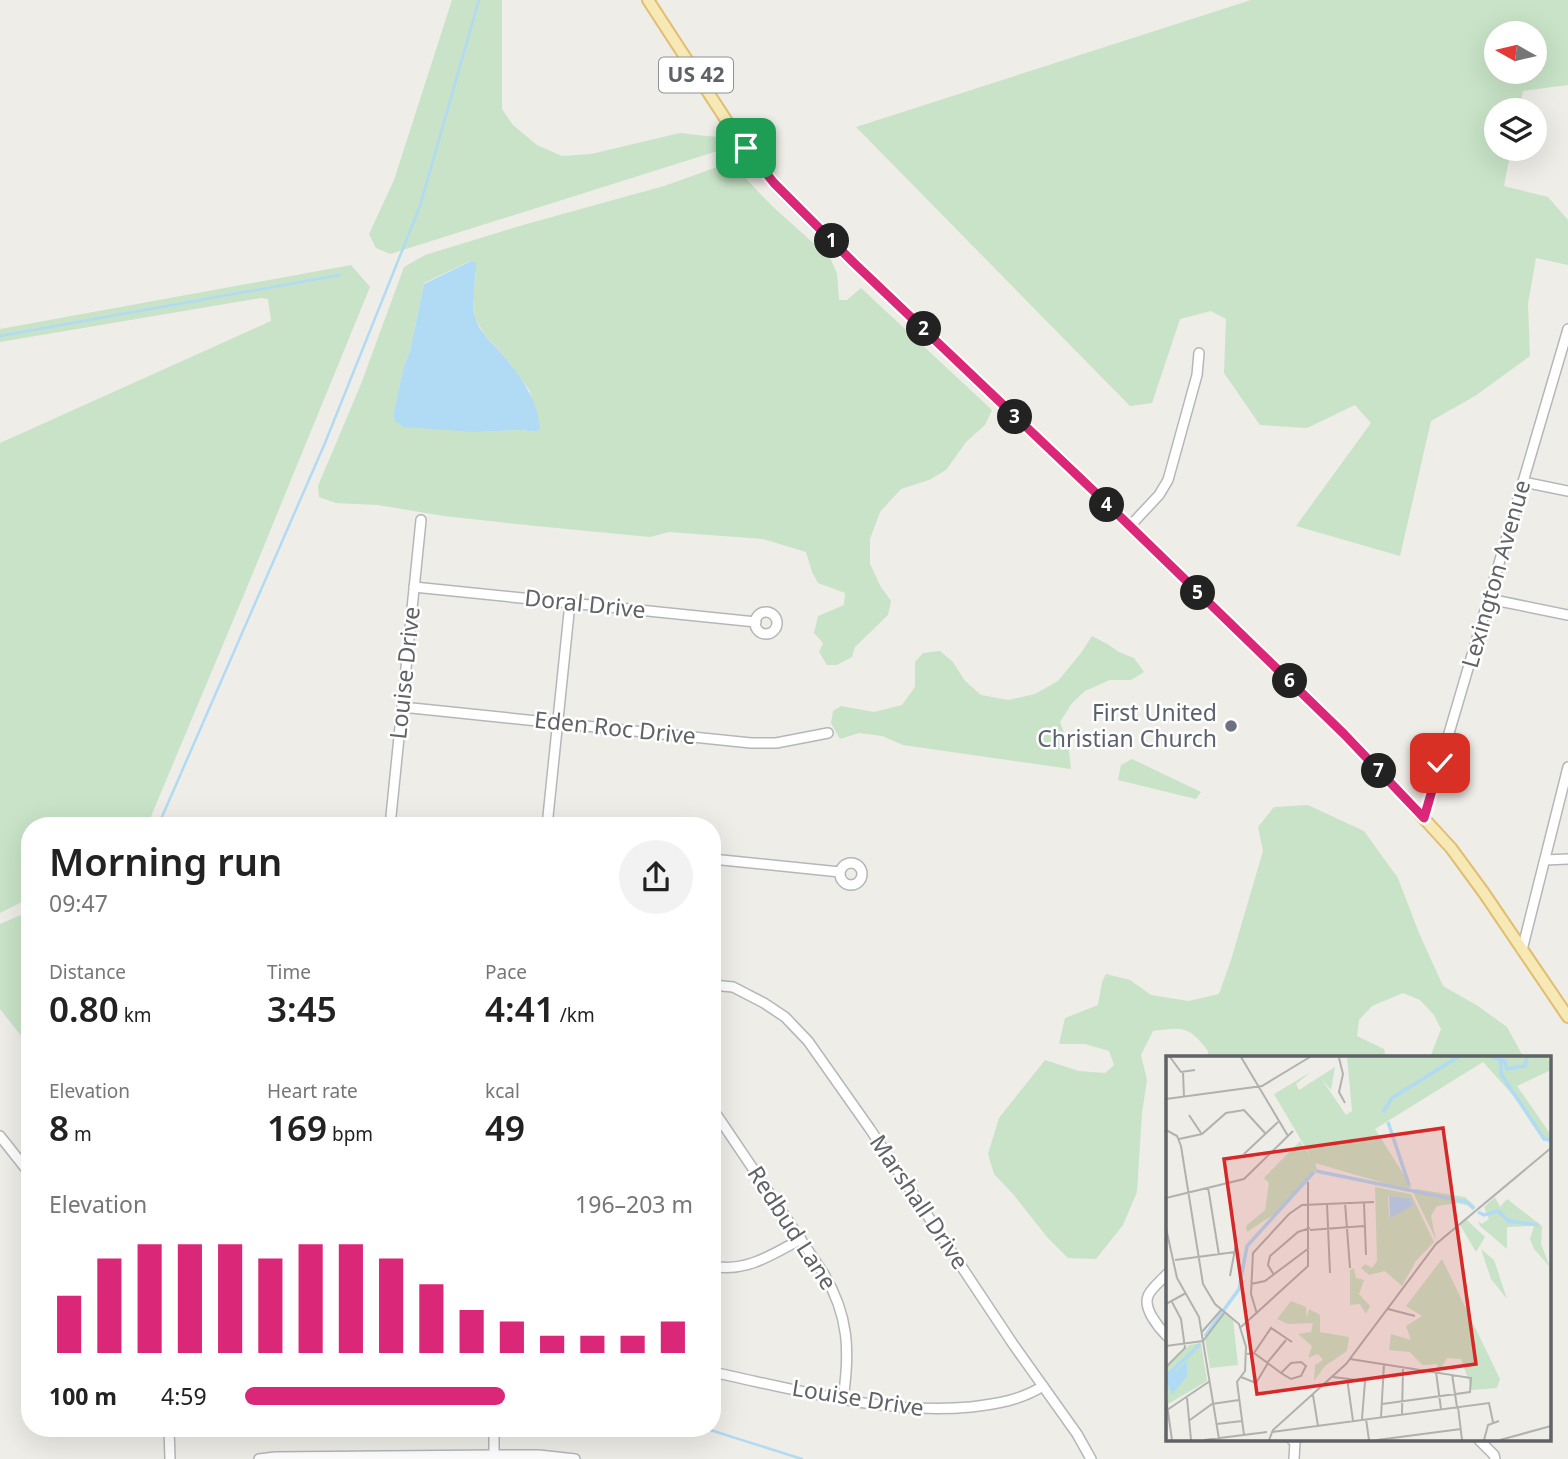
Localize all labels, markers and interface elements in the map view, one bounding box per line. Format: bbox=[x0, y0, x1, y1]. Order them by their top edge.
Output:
north arrow bbox=[1484, 21, 1547, 84]
map controls bbox=[1484, 21, 1547, 161]
road number: US 42 bbox=[659, 57, 733, 92]
button: layers bbox=[1484, 98, 1547, 161]
pin bbox=[716, 118, 776, 178]
icon: arrive bbox=[727, 129, 765, 167]
pin: 1 bbox=[814, 224, 850, 258]
text: 1 bbox=[826, 227, 837, 253]
pin: 2 bbox=[906, 312, 942, 346]
text: 2 bbox=[918, 315, 929, 341]
pin: 3 bbox=[998, 400, 1032, 434]
text: 3 bbox=[1009, 403, 1020, 429]
street label: Lexington Avenue bbox=[1453, 476, 1537, 671]
pin: 4 bbox=[1090, 488, 1124, 522]
text: 4 bbox=[1101, 491, 1112, 517]
pin: 5 bbox=[1180, 576, 1216, 610]
text: 5 bbox=[1192, 579, 1203, 605]
street label: Doral Drive bbox=[523, 581, 647, 625]
street label: Louise Drive bbox=[381, 605, 427, 741]
pin: 6 bbox=[1272, 664, 1308, 698]
text: 6 bbox=[1284, 667, 1295, 693]
place label: First United Christian Church bbox=[1037, 696, 1217, 754]
street label: Eden Roc Drive bbox=[533, 703, 697, 751]
marker: First United Christian Church bbox=[1223, 718, 1239, 734]
pin bbox=[1410, 733, 1470, 793]
icon: check bbox=[1421, 744, 1459, 782]
pin: 7 bbox=[1362, 754, 1396, 788]
text: 7 bbox=[1373, 757, 1384, 783]
text: Morning run bbox=[49, 835, 282, 887]
button: share bbox=[619, 840, 693, 914]
text: 09:47 bbox=[49, 887, 108, 919]
text: Distance bbox=[49, 959, 126, 985]
text: Time bbox=[267, 959, 311, 985]
text: Pace bbox=[485, 959, 527, 985]
text: 0.80 bbox=[49, 985, 119, 1032]
text: 3:45 bbox=[267, 985, 337, 1032]
text: 4:41 bbox=[485, 985, 555, 1032]
text: km bbox=[119, 1002, 152, 1028]
text: /km bbox=[555, 1002, 595, 1028]
inset map bbox=[1166, 1056, 1550, 1442]
text: Elevation bbox=[49, 1078, 130, 1104]
text: Heart rate bbox=[267, 1078, 358, 1104]
text: kcal bbox=[485, 1078, 520, 1104]
text: 8 bbox=[49, 1104, 69, 1151]
text: 169 bbox=[267, 1104, 327, 1151]
text: 49 bbox=[485, 1104, 525, 1151]
text: m bbox=[69, 1121, 92, 1147]
text: bpm bbox=[327, 1121, 373, 1147]
street label: Marshall Drive bbox=[863, 1128, 977, 1275]
street label: Redbud Lane bbox=[741, 1159, 845, 1296]
text: Elevation bbox=[49, 1188, 147, 1220]
text: 196–203 m bbox=[575, 1188, 693, 1220]
street label: Louise Drive bbox=[790, 1371, 926, 1423]
text: 100 m bbox=[49, 1380, 117, 1412]
text: 4:59 bbox=[161, 1380, 207, 1412]

